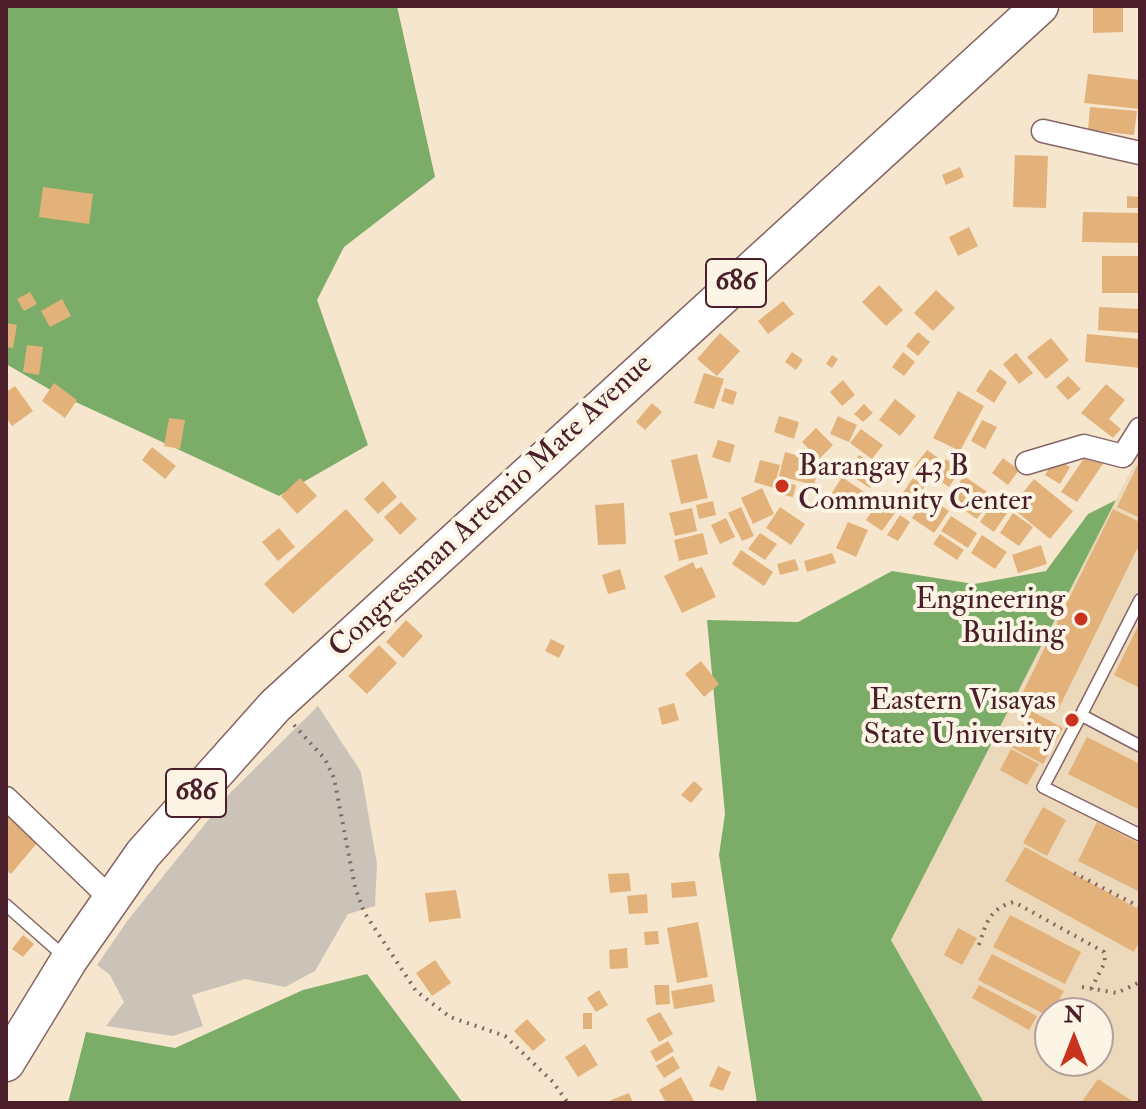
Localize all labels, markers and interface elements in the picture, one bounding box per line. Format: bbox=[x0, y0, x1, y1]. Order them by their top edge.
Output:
road number: 686 bbox=[706, 259, 766, 307]
street label: Congressman Artemio Mate Avenue bbox=[323, 347, 661, 667]
place label: Barangay 43 B Community Center bbox=[798, 451, 1032, 522]
marker: Barangay 43 B Community Center bbox=[773, 477, 791, 495]
place label: Engineering Building bbox=[915, 584, 1065, 654]
marker: Engineering Building bbox=[1072, 610, 1090, 628]
place label: Eastern Visayas State University bbox=[864, 685, 1056, 756]
marker: Eastern Visayas State University bbox=[1063, 711, 1081, 729]
road number: 686 bbox=[166, 769, 226, 817]
north arrow bbox=[1034, 997, 1114, 1077]
text: N bbox=[1064, 1001, 1084, 1029]

